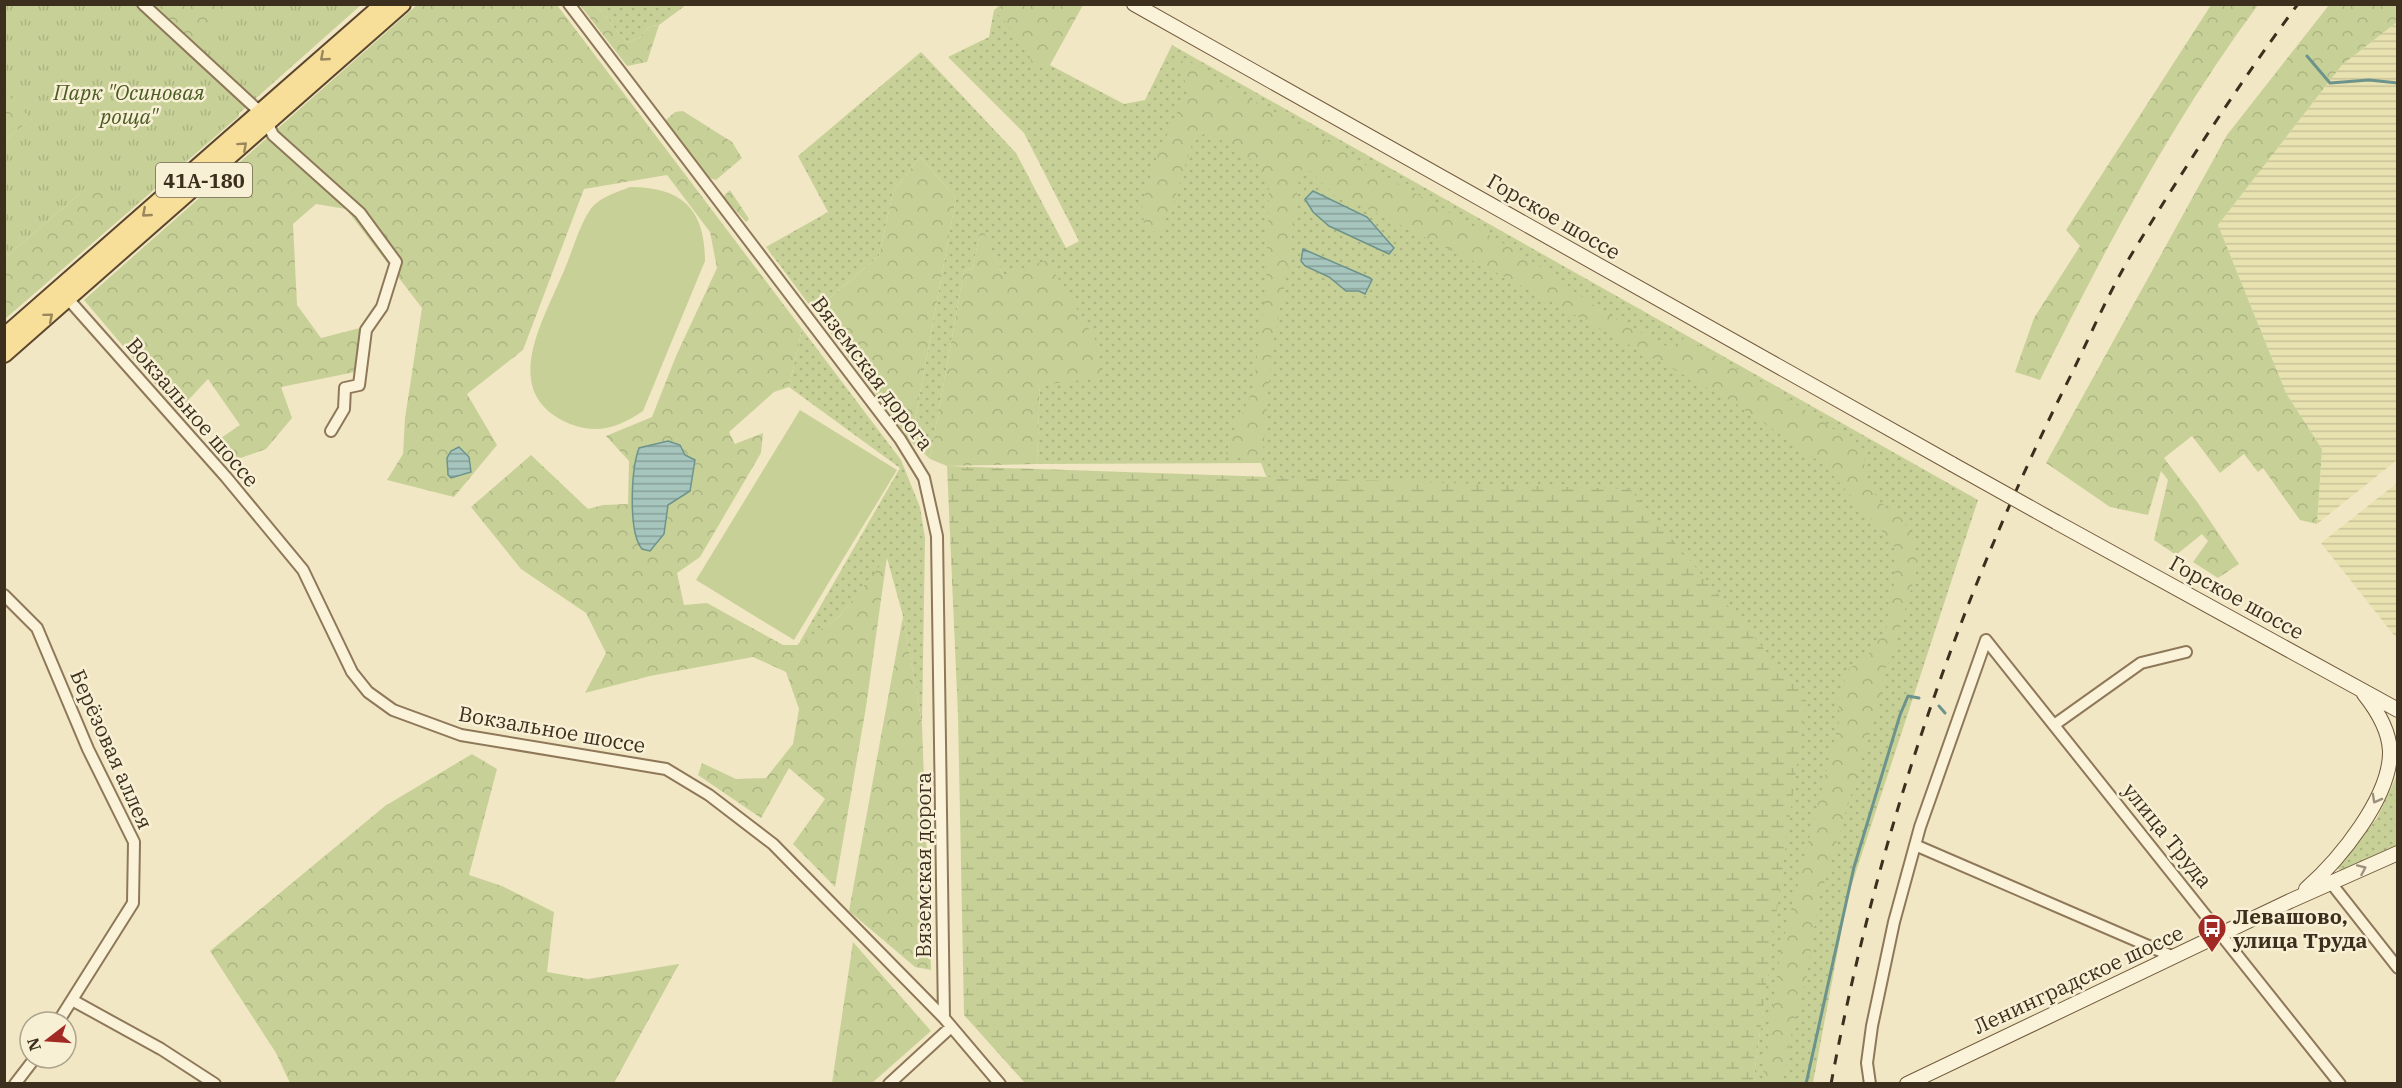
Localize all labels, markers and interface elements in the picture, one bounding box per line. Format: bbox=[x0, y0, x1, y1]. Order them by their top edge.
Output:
one-way arrow bbox=[320, 50, 331, 61]
park label: Парк "Осиновая роща" bbox=[52, 78, 205, 130]
one-way arrow bbox=[236, 142, 247, 153]
road number: 41А-180 bbox=[156, 163, 252, 197]
street label: Горское шоссе bbox=[1482, 167, 1626, 265]
one-way arrow bbox=[142, 206, 153, 217]
street label: Вяземская дорога bbox=[806, 290, 940, 456]
one-way arrow bbox=[42, 313, 53, 324]
street label: Вокзальное шоссе bbox=[120, 331, 266, 493]
street label: Горское шоссе bbox=[2165, 549, 2309, 645]
street label: Берёзовая аллея bbox=[64, 665, 160, 833]
street label: Вокзальное шоссе bbox=[456, 699, 648, 759]
street label: Вяземская дорога bbox=[909, 772, 937, 958]
street label: улица Труда bbox=[2117, 777, 2219, 893]
one-way arrow bbox=[2372, 792, 2383, 803]
one-way arrow bbox=[2356, 864, 2367, 876]
place label: Левашово, улица Труда bbox=[2232, 902, 2368, 954]
bus stop icon: Левашово, улица Труда bbox=[2196, 912, 2228, 954]
street label: Ленинградское шоссе bbox=[1968, 918, 2188, 1040]
north arrow bbox=[18, 1010, 78, 1070]
text: N bbox=[22, 1035, 45, 1053]

